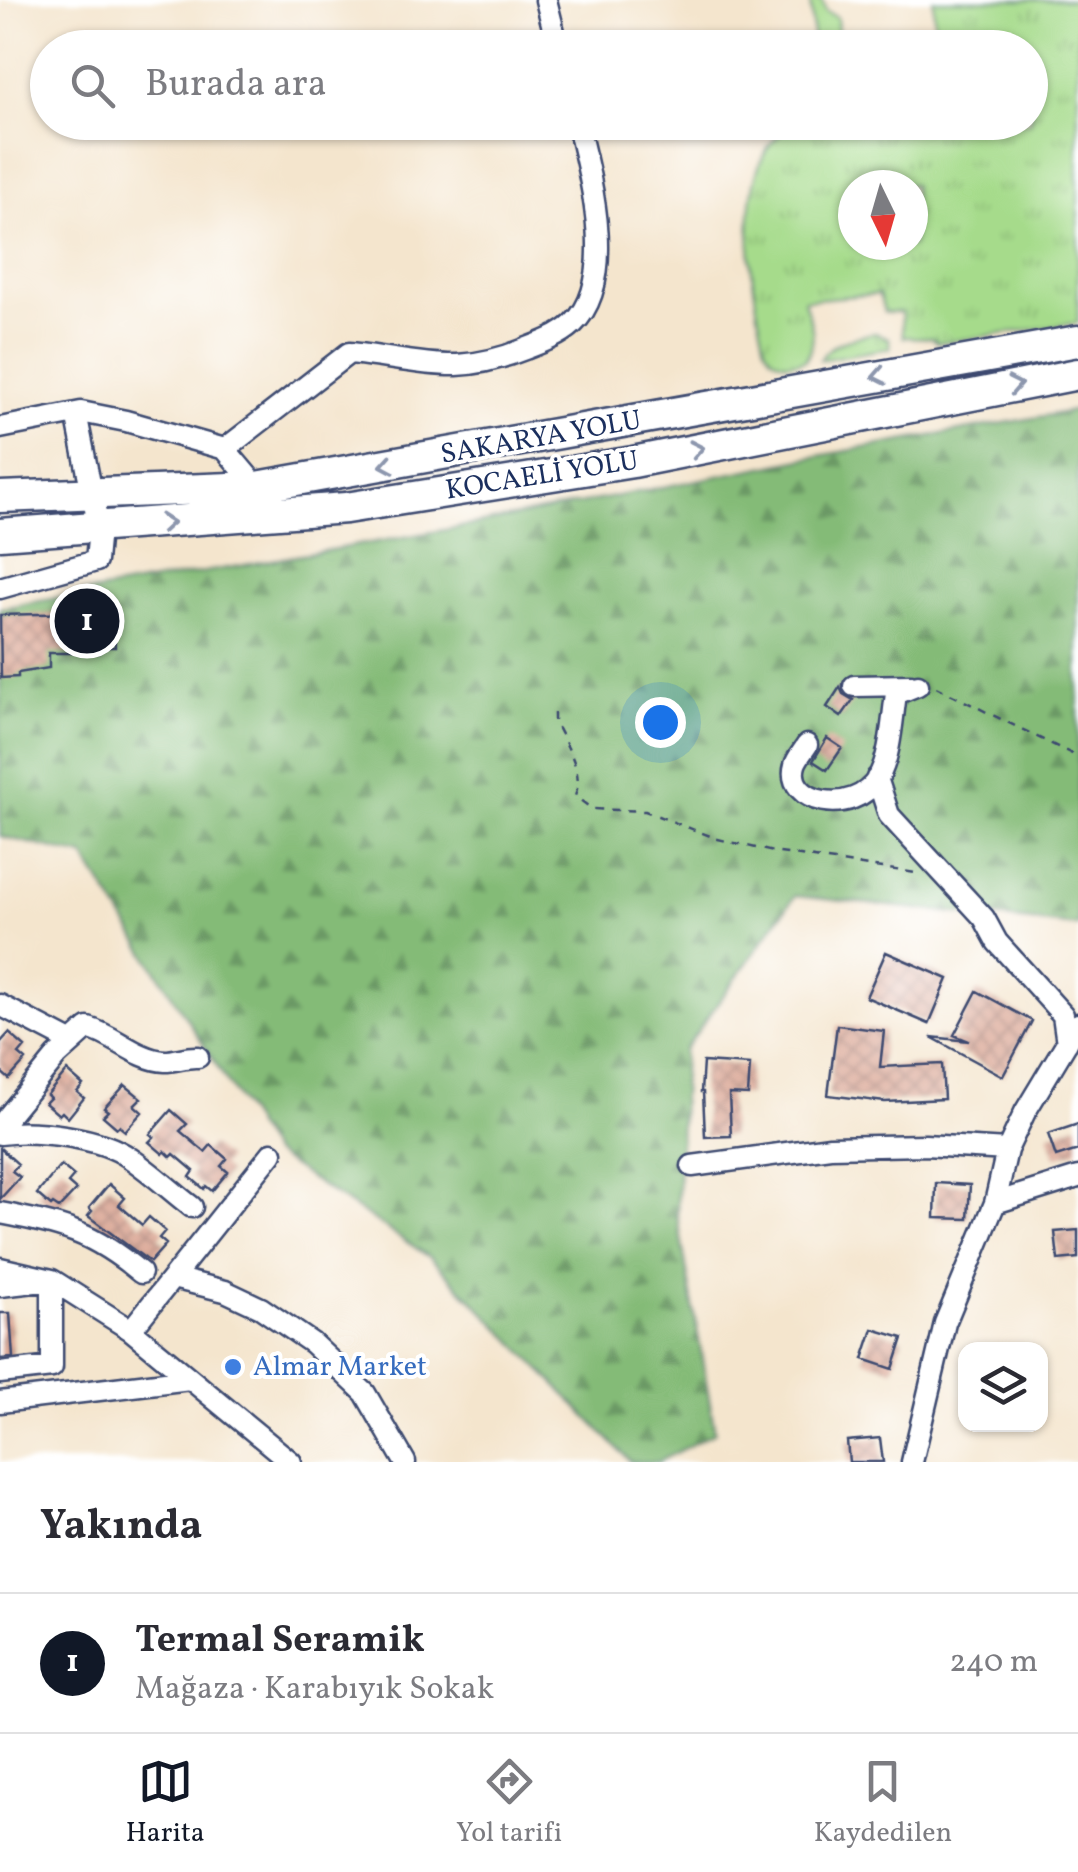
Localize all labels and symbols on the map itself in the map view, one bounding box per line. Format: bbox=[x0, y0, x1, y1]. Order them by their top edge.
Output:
north arrow bbox=[838, 170, 928, 260]
one-way arrow bbox=[870, 364, 887, 385]
one-way arrow bbox=[1006, 375, 1023, 396]
street label: SAKARYA YOLU bbox=[437, 401, 645, 475]
one-way arrow bbox=[688, 440, 705, 461]
street label: KOCAELİ YOLU bbox=[443, 442, 641, 510]
one-way arrow bbox=[378, 454, 395, 475]
one-way arrow bbox=[160, 512, 176, 534]
pin: 1 bbox=[54, 584, 120, 658]
your location bbox=[635, 697, 686, 748]
place label: Almar Market bbox=[253, 1348, 427, 1387]
marker: Almar Market bbox=[222, 1356, 244, 1378]

